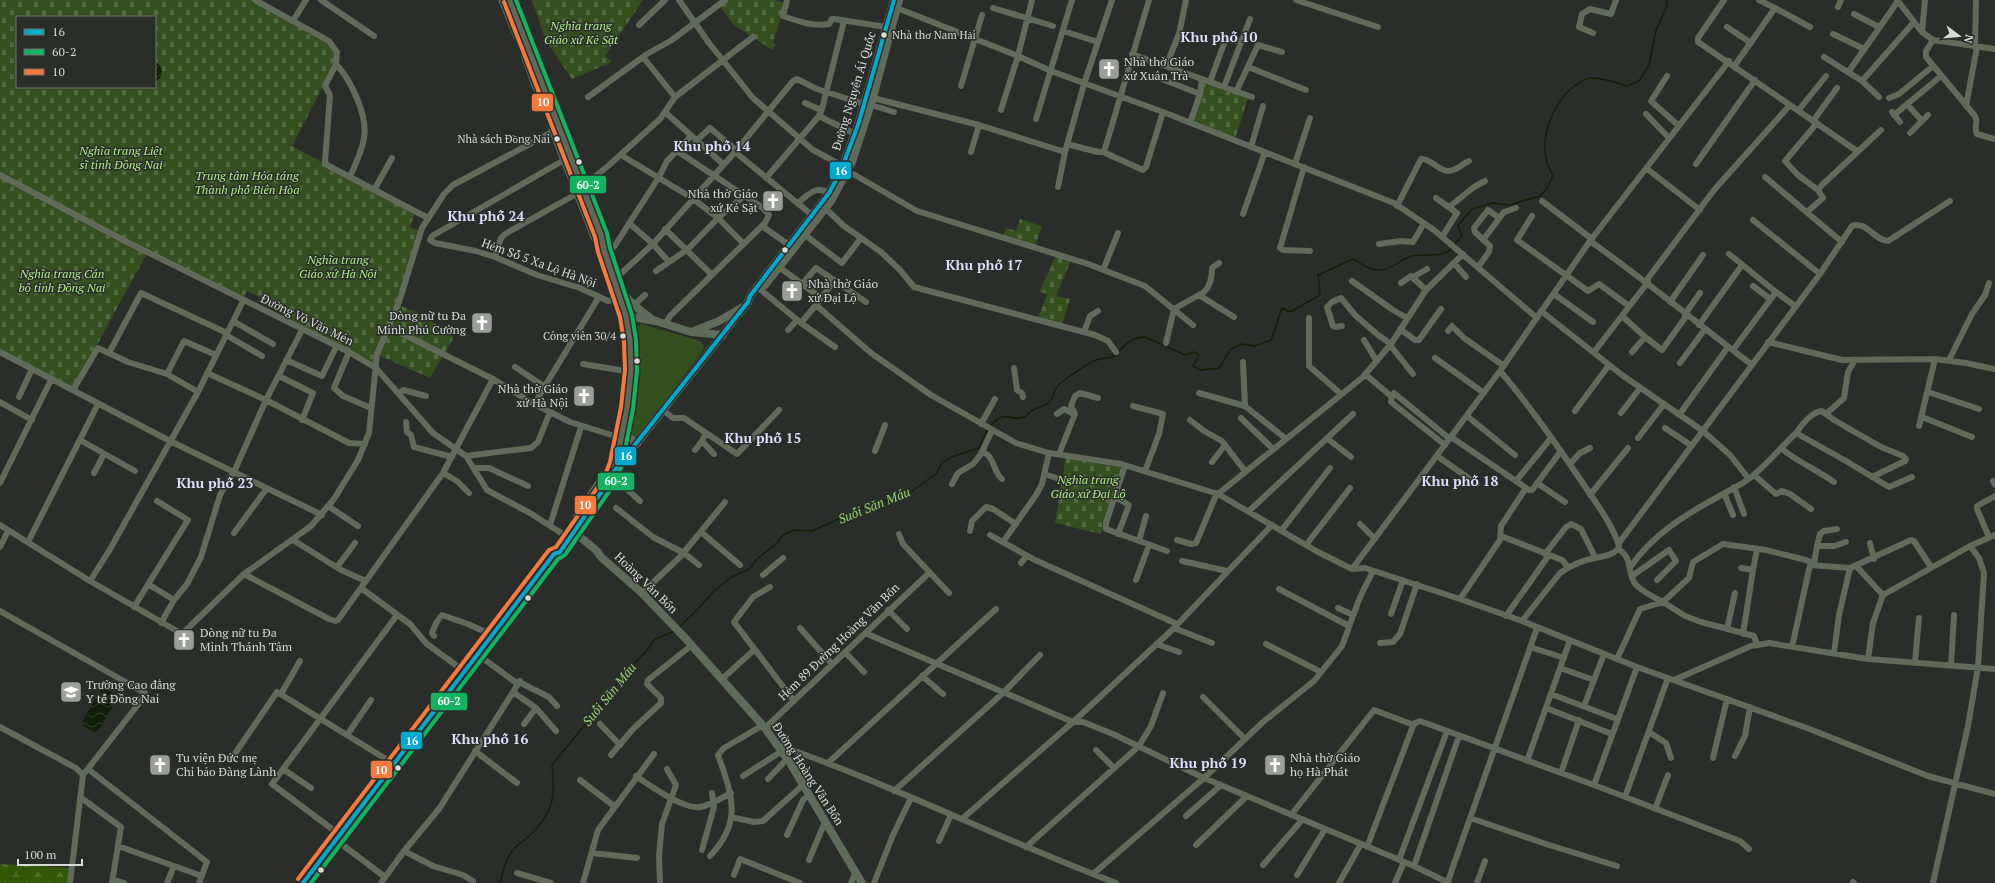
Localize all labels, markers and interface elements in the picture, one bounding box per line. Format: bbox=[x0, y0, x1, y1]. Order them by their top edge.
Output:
legend bbox=[16, 16, 156, 88]
north arrow bbox=[1939, 16, 1979, 56]
park label: Nghĩa trang Giáo xứ Kẻ Sặt bbox=[544, 18, 619, 47]
text: 16 bbox=[52, 24, 65, 39]
district label: Khu phố 10 bbox=[1181, 27, 1257, 46]
place label: Nhà thơ Nam Hải bbox=[892, 28, 976, 42]
street label: Đường Nguyễn Ái Quốc bbox=[828, 29, 879, 152]
marker: Nhà thơ Nam Hải bbox=[879, 30, 889, 40]
text: N bbox=[1961, 33, 1976, 45]
text: 60-2 bbox=[52, 44, 76, 59]
place label: Nhà thờ Giáo xứ Xuân Trà bbox=[1124, 54, 1194, 83]
church icon: Nhà thờ Giáo xứ Xuân Trà bbox=[1096, 56, 1122, 82]
text: 10 bbox=[52, 64, 65, 79]
line badge: 10 bbox=[531, 93, 554, 112]
text: 10 bbox=[537, 95, 549, 109]
place label: Nhà sách Đồng Nai bbox=[457, 132, 550, 146]
marker: Nhà sách Đồng Nai bbox=[552, 134, 562, 144]
district label: Khu phố 14 bbox=[674, 136, 750, 155]
park label: Nghĩa trang Liệt sĩ tỉnh Đồng Nai bbox=[78, 143, 164, 172]
unlabelled marker bbox=[574, 157, 584, 167]
line badge: 16 bbox=[829, 161, 852, 180]
text: 16 bbox=[835, 164, 847, 178]
park label: Trung tâm Hỏa táng Thành phố Biên Hòa bbox=[194, 168, 300, 197]
line badge: 60-2 bbox=[569, 175, 607, 194]
text: 60-2 bbox=[576, 178, 600, 192]
place label: Nhà thờ Giáo xứ Kẻ Sặt bbox=[688, 186, 759, 215]
church icon: Nhà thờ Giáo xứ Kẻ Sặt bbox=[760, 188, 786, 214]
district label: Khu phố 24 bbox=[448, 206, 524, 225]
street label: Hẻm Số 5 Xa Lộ Hà Nội bbox=[480, 235, 599, 290]
unlabelled marker bbox=[780, 245, 790, 255]
park label: Nghĩa trang Giáo xứ Hà Nội bbox=[299, 252, 378, 281]
district label: Khu phố 17 bbox=[946, 255, 1022, 274]
park label: Nghĩa trang Cán bộ tỉnh Đồng Nai bbox=[19, 266, 106, 295]
place label: Nhà thờ Giáo xứ Đại Lộ bbox=[808, 276, 878, 305]
church icon: Nhà thờ Giáo xứ Đại Lộ bbox=[779, 278, 805, 304]
street label: Đường Võ Văn Mén bbox=[258, 291, 356, 349]
place label: Dòng nữ tu Đa Minh Phú Cường bbox=[377, 308, 467, 337]
church icon: Dòng nữ tu Đa Minh Phú Cường bbox=[469, 310, 495, 336]
place label: Công viên 30/4 bbox=[543, 329, 616, 343]
marker: Công viên 30/4 bbox=[618, 331, 628, 341]
unlabelled marker bbox=[632, 356, 642, 366]
place label: Nhà thờ Giáo xứ Hà Nội bbox=[498, 381, 568, 410]
church icon: Nhà thờ Giáo xứ Hà Nội bbox=[571, 383, 597, 409]
district label: Khu phố 15 bbox=[725, 428, 801, 447]
line badge: 16 bbox=[614, 446, 637, 466]
text: 16 bbox=[620, 449, 632, 463]
district label: Khu phố 18 bbox=[1422, 471, 1498, 490]
line badge: 60-2 bbox=[597, 472, 635, 491]
park label: Nghĩa trang Giáo xứ Đại Lộ bbox=[1051, 472, 1125, 501]
district label: Khu phố 23 bbox=[177, 473, 253, 492]
text: 60-2 bbox=[604, 474, 628, 488]
water label: Suối Săn Máu bbox=[835, 482, 913, 528]
line badge: 10 bbox=[574, 495, 597, 515]
text: 10 bbox=[579, 498, 591, 512]
street label: Hoàng Văn Bổn bbox=[612, 549, 681, 616]
street label: Hẻm 89 Đường Hoàng Văn Bổn bbox=[775, 580, 902, 703]
unlabelled marker bbox=[523, 593, 533, 603]
place label: Dòng nữ tu Đa Minh Thánh Tâm bbox=[200, 625, 293, 654]
church icon: Dòng nữ tu Đa Minh Thánh Tâm bbox=[171, 627, 197, 653]
water label: Suối Săn Máu bbox=[578, 659, 640, 729]
place label: Trường Cao đẳng Y tế Đồng Nai bbox=[86, 677, 176, 706]
school or university icon: Trường Cao đẳng Y tế Đồng Nai bbox=[58, 679, 84, 705]
line badge: 60-2 bbox=[430, 692, 468, 711]
text: 60-2 bbox=[437, 694, 461, 708]
street label: Đường Hoàng Văn Bổn bbox=[770, 720, 847, 828]
district label: Khu phố 16 bbox=[452, 729, 528, 748]
line badge: 16 bbox=[400, 731, 423, 750]
text: 16 bbox=[406, 734, 418, 748]
place label: Tu viện Đức mẹ Chỉ bảo Đàng Lành bbox=[176, 750, 276, 779]
place label: Nhà thờ Giáo họ Hà Phát bbox=[1290, 750, 1360, 779]
church icon: Tu viện Đức mẹ Chỉ bảo Đàng Lành bbox=[147, 752, 173, 778]
church icon: Nhà thờ Giáo họ Hà Phát bbox=[1262, 752, 1288, 778]
district label: Khu phố 19 bbox=[1170, 753, 1246, 772]
line badge: 10 bbox=[370, 760, 393, 779]
text: 10 bbox=[375, 763, 387, 777]
unlabelled marker bbox=[393, 763, 403, 773]
scale bar bbox=[18, 841, 82, 867]
text: 100 m bbox=[24, 847, 57, 862]
unlabelled marker bbox=[316, 865, 326, 875]

